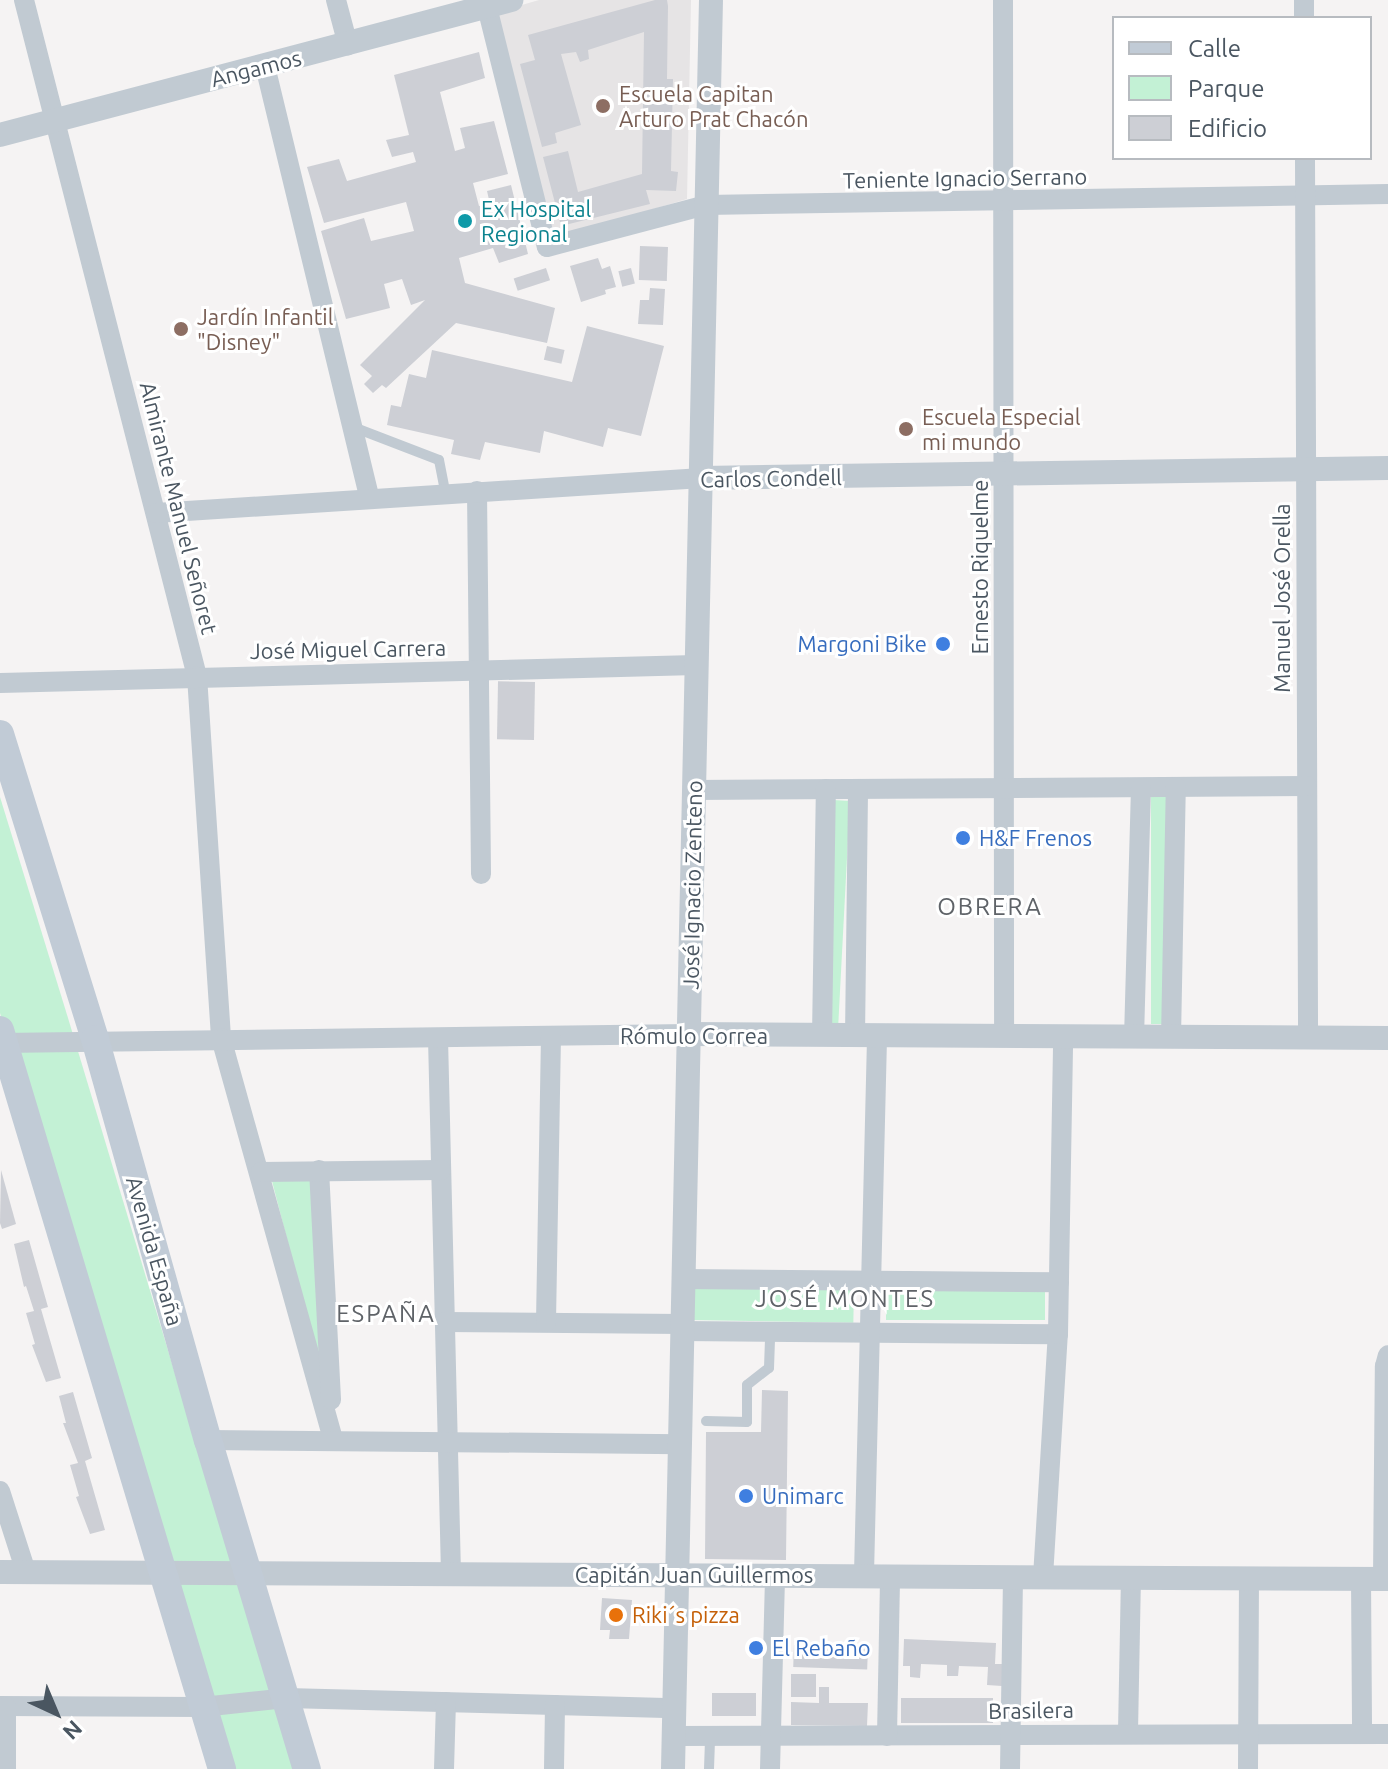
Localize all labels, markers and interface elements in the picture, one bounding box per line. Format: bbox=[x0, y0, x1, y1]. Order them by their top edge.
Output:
legend bbox=[1112, 16, 1372, 160]
text: Calle bbox=[1188, 35, 1241, 62]
street label: Angamos bbox=[208, 44, 304, 92]
text: Parque bbox=[1188, 75, 1265, 102]
place label: Escuela Capitan Arturo Prat Chacón bbox=[619, 80, 808, 132]
marker: Escuela Capitan Arturo Prat Chacón bbox=[594, 97, 612, 115]
text: Edificio bbox=[1188, 115, 1267, 142]
street label: Teniente Ignacio Serrano bbox=[843, 163, 1087, 193]
place label: Ex Hospital Regional bbox=[481, 195, 591, 246]
marker: Ex Hospital Regional bbox=[456, 212, 474, 230]
place label: Jardín Infantil "Disney" bbox=[197, 303, 333, 354]
marker: Jardín Infantil "Disney" bbox=[172, 320, 190, 338]
street label: Almirante Manuel Señoret bbox=[135, 379, 223, 637]
place label: Escuela Especial mi mundo bbox=[922, 403, 1081, 454]
marker: Escuela Especial mi mundo bbox=[897, 420, 915, 438]
street label: Carlos Condell bbox=[700, 464, 842, 492]
street label: Ernesto Riquelme bbox=[967, 480, 993, 654]
street label: Manuel José Orella bbox=[1269, 503, 1295, 693]
place label: Margoni Bike bbox=[798, 631, 927, 657]
street label: José Miguel Carrera bbox=[250, 634, 446, 664]
marker: Margoni Bike bbox=[934, 635, 952, 653]
street label: José Ignacio Zenteno bbox=[677, 780, 707, 990]
place label: H&F Frenos bbox=[979, 825, 1092, 851]
marker: H&F Frenos bbox=[954, 829, 972, 847]
district label: OBRERA bbox=[937, 893, 1043, 921]
street label: Rómulo Correa bbox=[620, 1023, 768, 1049]
street label: Avenida España bbox=[121, 1173, 189, 1329]
district label: JOSÉ MONTES bbox=[755, 1285, 935, 1313]
district label: ESPAÑA bbox=[336, 1300, 436, 1328]
place label: Unimarc bbox=[762, 1483, 844, 1509]
marker: Unimarc bbox=[737, 1487, 755, 1505]
street label: Capitán Juan Guillermos bbox=[575, 1562, 813, 1588]
place label: Riki´s pizza bbox=[632, 1602, 740, 1628]
marker: Riki´s pizza bbox=[607, 1606, 625, 1624]
place label: El Rebaño bbox=[772, 1635, 871, 1661]
marker: El Rebaño bbox=[747, 1639, 765, 1657]
north arrow bbox=[16, 1673, 96, 1753]
street label: Brasilera bbox=[988, 1696, 1074, 1724]
text: N bbox=[58, 1716, 88, 1745]

